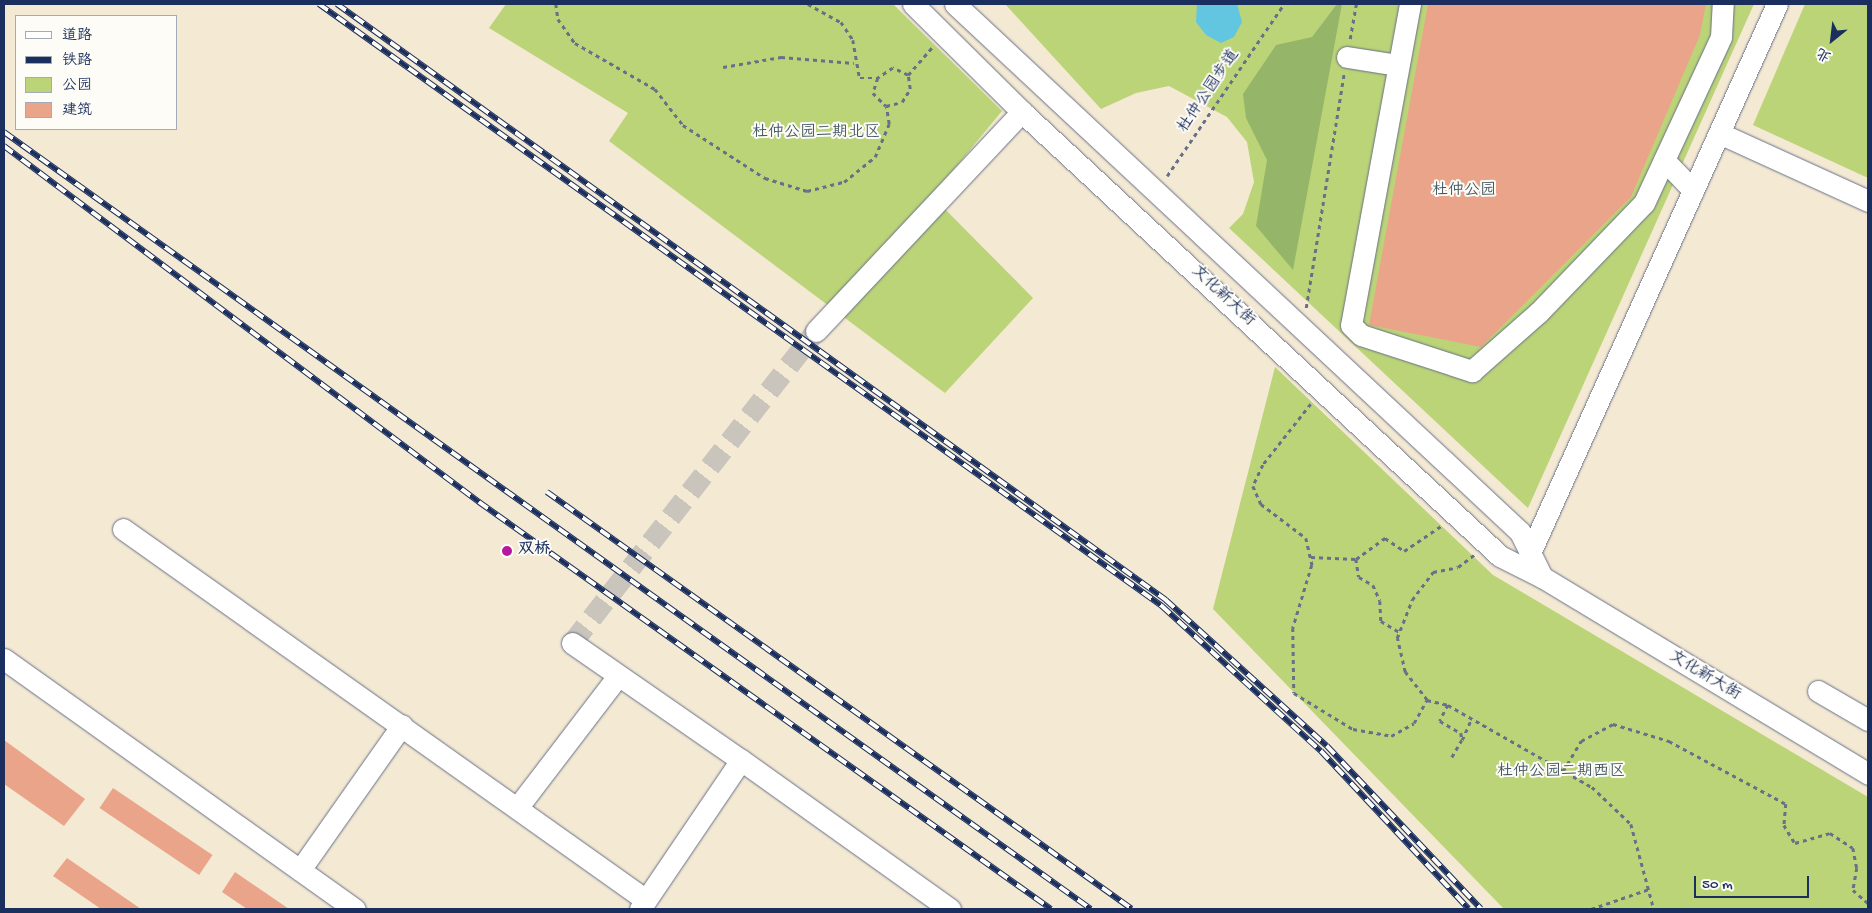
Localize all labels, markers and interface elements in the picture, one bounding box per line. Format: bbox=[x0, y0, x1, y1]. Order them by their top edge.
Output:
legend bbox=[15, 15, 178, 130]
north arrow bbox=[1807, 15, 1857, 65]
text: 道路 bbox=[62, 27, 92, 45]
text: 北 bbox=[1814, 43, 1835, 64]
street label: 杜仲公园步道 bbox=[1175, 47, 1245, 137]
text: 铁路 bbox=[62, 52, 92, 70]
text: 公园 bbox=[62, 77, 92, 95]
text: 建筑 bbox=[62, 102, 92, 120]
park label: 杜仲公园二期北区 bbox=[752, 124, 880, 144]
park label: 杜仲公园 bbox=[1432, 182, 1496, 202]
street label: 文化新大街 bbox=[1186, 263, 1258, 331]
place label: 双桥 bbox=[518, 541, 550, 561]
marker: 双桥 bbox=[500, 544, 514, 558]
street label: 文化新大街 bbox=[1665, 648, 1743, 706]
park label: 杜仲公园二期西区 bbox=[1497, 763, 1625, 783]
scale bar bbox=[1697, 866, 1812, 898]
text: 50 m bbox=[1702, 876, 1733, 894]

